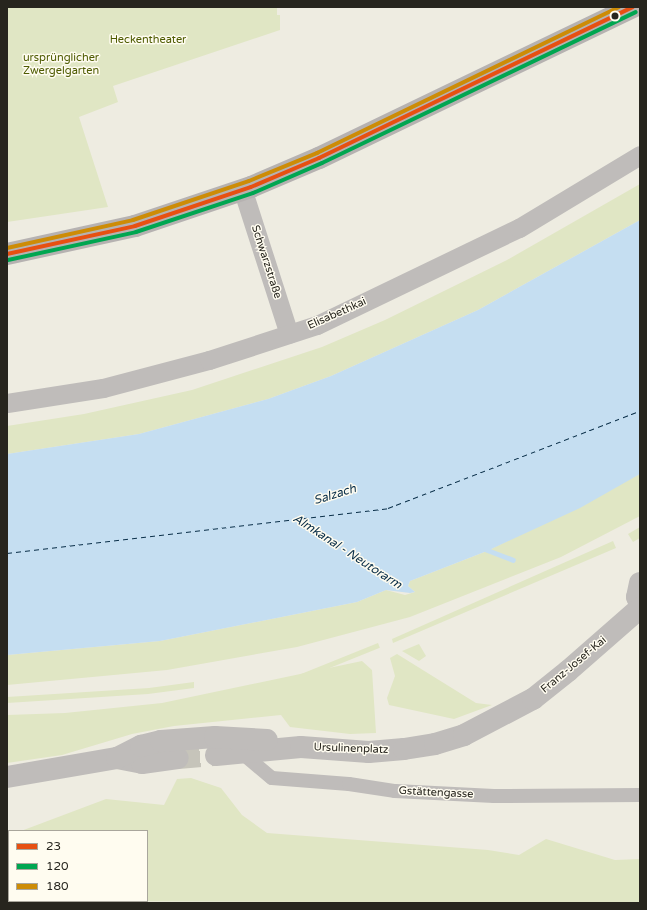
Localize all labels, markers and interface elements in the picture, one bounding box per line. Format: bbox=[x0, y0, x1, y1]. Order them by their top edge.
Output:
unlabelled marker bbox=[610, 11, 620, 21]
park label: Heckentheater bbox=[110, 33, 186, 47]
park label: ursprünglicher Zwergelgarten bbox=[23, 52, 99, 78]
street label: Schwarzstraße bbox=[248, 224, 284, 300]
street label: Elisabethkai bbox=[306, 295, 368, 333]
water label: Salzach bbox=[312, 482, 358, 508]
water label: Almkanal - Neutorarm bbox=[290, 512, 404, 592]
street label: Franz-Josef-Kai bbox=[539, 634, 609, 696]
street label: Ursulinenplatz bbox=[313, 741, 389, 757]
street label: Gstättengasse bbox=[398, 784, 474, 802]
legend bbox=[8, 830, 148, 902]
text: 23 bbox=[46, 839, 61, 853]
text: 120 bbox=[46, 859, 69, 873]
text: 180 bbox=[46, 879, 69, 893]

